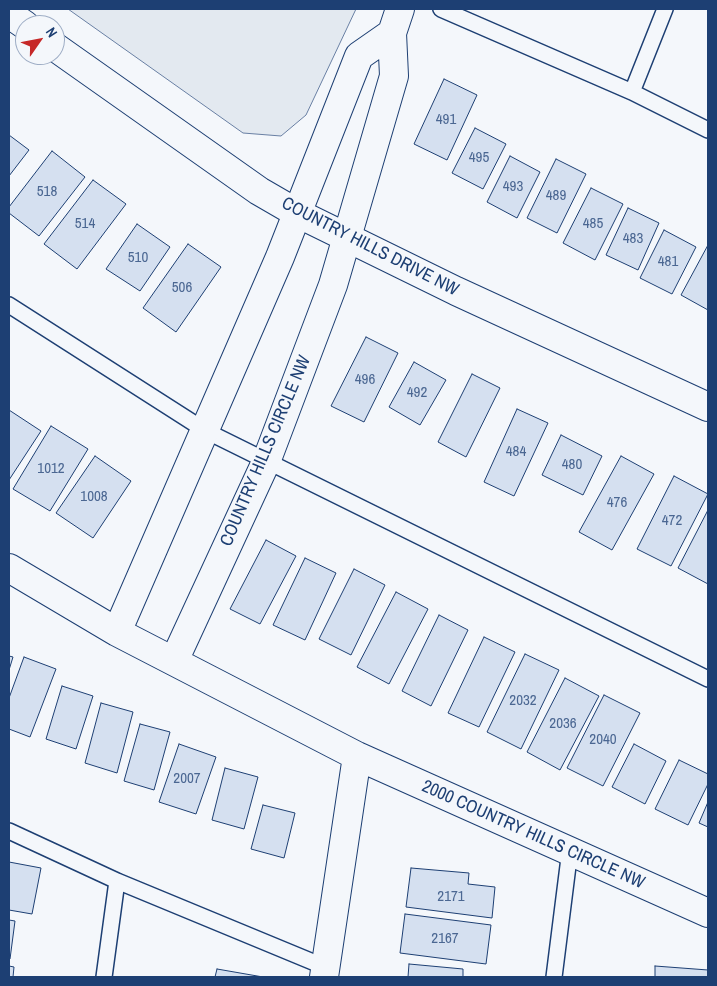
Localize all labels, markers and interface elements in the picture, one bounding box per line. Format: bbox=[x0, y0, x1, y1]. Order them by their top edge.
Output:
north arrow bbox=[15, 15, 65, 65]
text: N bbox=[42, 24, 62, 41]
house number: 491 bbox=[436, 111, 456, 129]
house number: 495 bbox=[469, 149, 489, 167]
house number: 493 bbox=[503, 178, 523, 196]
house number: 518 bbox=[37, 183, 57, 201]
house number: 489 bbox=[546, 187, 566, 205]
street label: COUNTRY HILLS DRIVE NW bbox=[278, 193, 462, 301]
house number: 514 bbox=[75, 215, 95, 233]
house number: 485 bbox=[583, 215, 603, 233]
house number: 483 bbox=[623, 230, 643, 248]
house number: 510 bbox=[128, 249, 148, 267]
house number: 481 bbox=[658, 253, 678, 271]
house number: 506 bbox=[172, 279, 192, 297]
street label: COUNTRY HILLS CIRCLE NW bbox=[216, 353, 316, 549]
house number: 496 bbox=[355, 371, 375, 389]
house number: 492 bbox=[407, 384, 427, 402]
house number: 484 bbox=[506, 443, 526, 461]
house number: 480 bbox=[562, 456, 582, 474]
house number: 1012 bbox=[37, 460, 65, 478]
house number: 1008 bbox=[80, 488, 108, 506]
house number: 476 bbox=[607, 494, 627, 512]
house number: 472 bbox=[662, 512, 682, 530]
house number: 2032 bbox=[509, 692, 537, 710]
house number: 2036 bbox=[549, 715, 577, 733]
house number: 2040 bbox=[589, 731, 617, 749]
house number: 2007 bbox=[173, 770, 201, 788]
street label: 2000 COUNTRY HILLS CIRCLE NW bbox=[418, 776, 648, 894]
house number: 2171 bbox=[437, 888, 465, 906]
house number: 2167 bbox=[431, 930, 459, 948]

